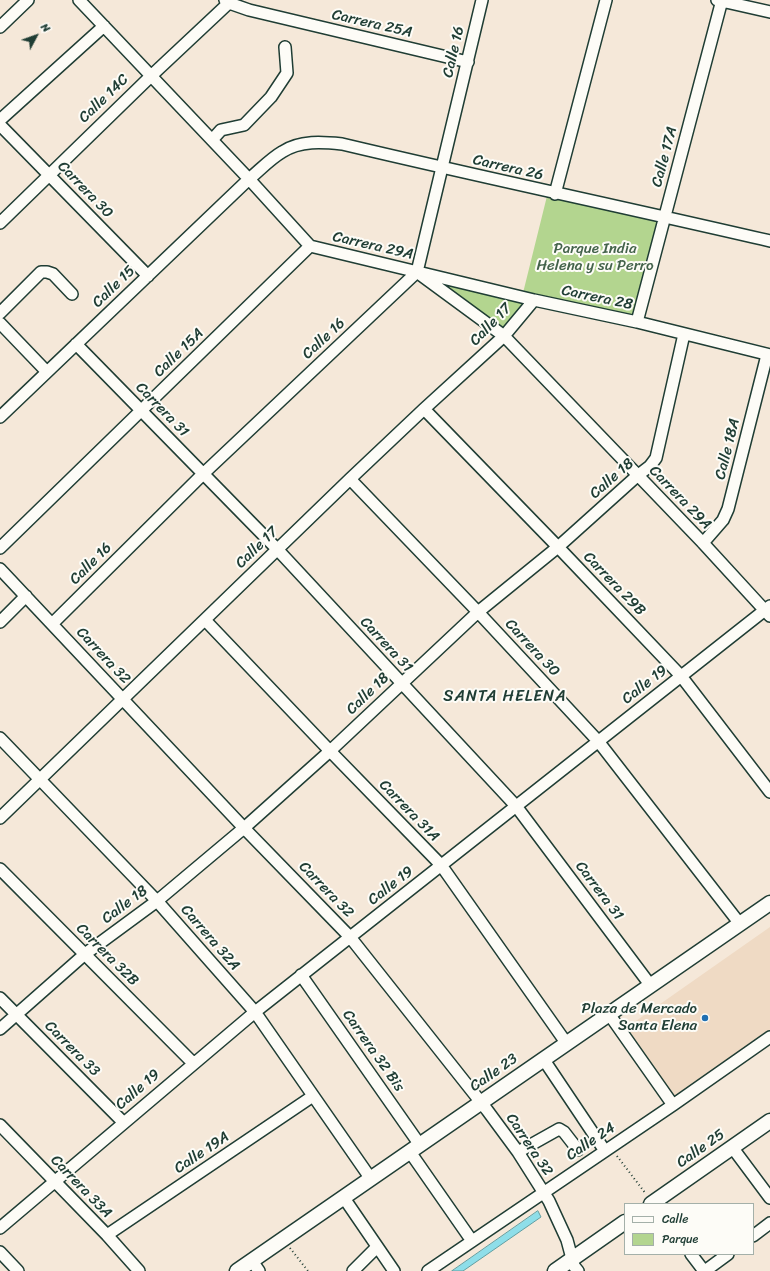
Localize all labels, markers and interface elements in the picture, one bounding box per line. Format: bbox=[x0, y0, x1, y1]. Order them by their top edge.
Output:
street label: Carrera 25A bbox=[330, 6, 414, 42]
north arrow bbox=[16, 16, 56, 56]
text: N bbox=[36, 19, 55, 37]
street label: Calle 16 bbox=[439, 25, 469, 79]
street label: Calle 14C bbox=[75, 71, 133, 127]
street label: Calle 17A bbox=[648, 125, 682, 189]
street label: Carrera 26 bbox=[471, 151, 545, 185]
street label: Carrera 30 bbox=[53, 158, 117, 222]
street label: Carrera 29A bbox=[331, 228, 415, 264]
park label: Parque India Helena y su Perro bbox=[536, 240, 654, 275]
street label: Calle 15 bbox=[89, 262, 139, 312]
street label: Carrera 28 bbox=[560, 282, 634, 314]
street label: Calle 17 bbox=[466, 300, 516, 350]
street label: Calle 16 bbox=[299, 315, 349, 363]
street label: Calle 15A bbox=[150, 325, 208, 381]
street label: Carrera 31 bbox=[132, 379, 192, 441]
street label: Calle 18A bbox=[712, 417, 744, 481]
street label: Calle 18 bbox=[586, 455, 638, 503]
street label: Carrera 29A bbox=[645, 462, 715, 534]
street label: Calle 17 bbox=[232, 523, 282, 573]
street label: Calle 16 bbox=[66, 539, 116, 589]
street label: Carrera 29B bbox=[579, 548, 649, 620]
street label: Carrera 31 bbox=[356, 614, 416, 676]
street label: Carrera 30 bbox=[501, 615, 563, 681]
street label: Carrera 32 bbox=[72, 624, 134, 688]
street label: Calle 19 bbox=[619, 662, 671, 708]
street label: Calle 18 bbox=[343, 669, 393, 719]
district label: SANTA HELENA bbox=[444, 687, 566, 707]
street label: Carrera 31A bbox=[375, 776, 443, 846]
street label: Carrera 32 bbox=[295, 858, 357, 922]
street label: Carrera 31 bbox=[571, 858, 627, 924]
street label: Calle 19 bbox=[365, 863, 417, 909]
street label: Calle 18 bbox=[99, 882, 151, 928]
street label: Carrera 32A bbox=[177, 901, 243, 975]
street label: Carrera 32B bbox=[72, 920, 142, 990]
place label: Plaza de Mercado Santa Elena bbox=[582, 1000, 697, 1035]
street label: Carrera 32 Bis bbox=[338, 1007, 408, 1095]
marker: Plaza de Mercado Santa Elena bbox=[700, 1013, 710, 1023]
street label: Carrera 33 bbox=[41, 1018, 103, 1080]
street label: Calle 23 bbox=[467, 1050, 521, 1096]
street label: Calle 19 bbox=[112, 1066, 164, 1114]
street label: Carrera 32 bbox=[502, 1110, 556, 1180]
street label: Calle 24 bbox=[563, 1119, 619, 1165]
street label: Calle 25 bbox=[673, 1126, 729, 1172]
street label: Calle 19A bbox=[171, 1128, 233, 1178]
street label: Carrera 33A bbox=[46, 1152, 116, 1222]
legend bbox=[624, 1203, 754, 1255]
text: Calle bbox=[662, 1208, 689, 1230]
text: Parque bbox=[662, 1228, 698, 1250]

